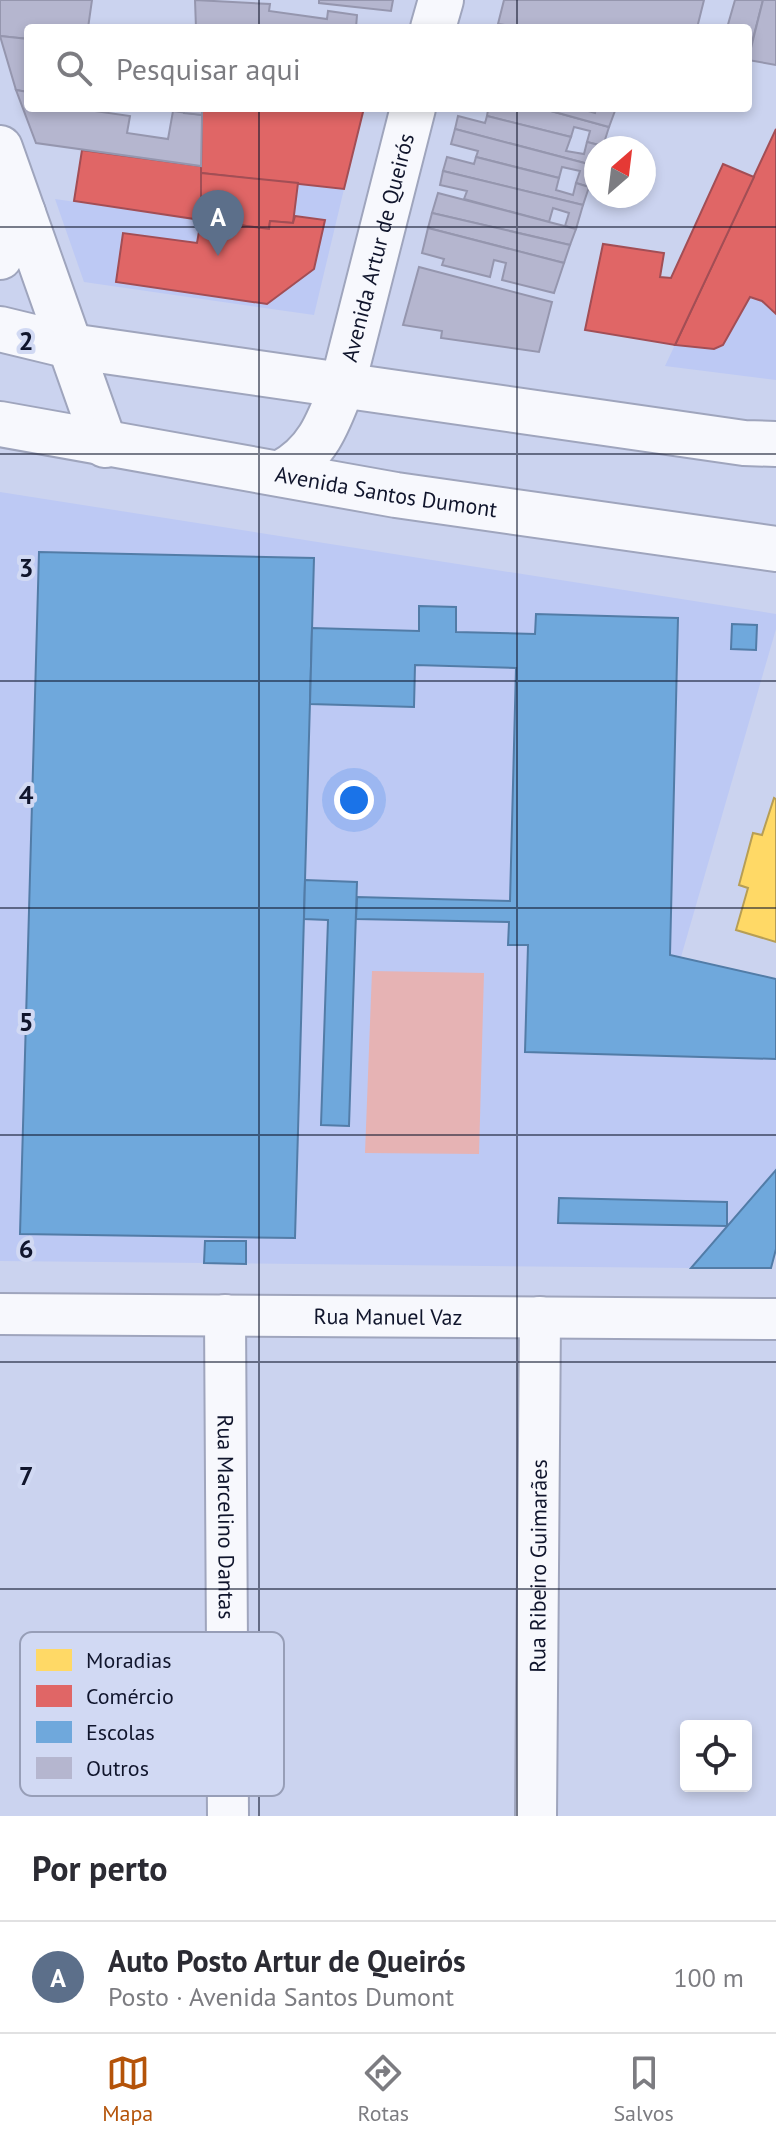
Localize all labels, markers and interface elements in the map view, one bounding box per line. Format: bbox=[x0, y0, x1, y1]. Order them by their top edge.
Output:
search box bbox=[24, 24, 752, 112]
icon: search bbox=[52, 46, 96, 90]
text: Pesquisar aqui bbox=[116, 49, 301, 88]
street label: Avenida Artur de Queirós bbox=[335, 130, 420, 365]
north arrow bbox=[584, 136, 656, 208]
pin: A bbox=[192, 190, 244, 256]
text: 2 bbox=[19, 324, 33, 357]
street label: Avenida Santos Dumont bbox=[273, 460, 499, 523]
text: 3 bbox=[19, 551, 33, 584]
text: 4 bbox=[19, 778, 34, 811]
your location bbox=[334, 780, 374, 820]
text: 5 bbox=[19, 1005, 33, 1038]
text: 6 bbox=[19, 1232, 33, 1265]
street label: Rua Manuel Vaz bbox=[314, 1302, 462, 1331]
street label: Rua Marcelino Dantas bbox=[212, 1414, 241, 1620]
text: 7 bbox=[19, 1459, 33, 1492]
street label: Rua Ribeiro Guimarães bbox=[523, 1459, 553, 1673]
legend bbox=[20, 1632, 284, 1796]
text: Moradias bbox=[86, 1646, 172, 1674]
text: Comércio bbox=[86, 1682, 174, 1710]
text: Escolas bbox=[86, 1718, 155, 1746]
map controls bbox=[680, 1720, 752, 1792]
button: locate bbox=[680, 1720, 752, 1792]
text: Outros bbox=[86, 1754, 149, 1782]
text: Por perto bbox=[32, 1846, 168, 1890]
text: Auto Posto Artur de Queirós bbox=[108, 1941, 466, 1980]
text: A bbox=[50, 1961, 66, 1994]
text: 100 m bbox=[673, 1961, 744, 1994]
text: Posto · Avenida Santos Dumont bbox=[108, 1980, 454, 2013]
tab: Mapa bbox=[102, 2051, 153, 2127]
tab: Rotas bbox=[358, 2051, 409, 2127]
tab: Salvos bbox=[613, 2051, 674, 2127]

